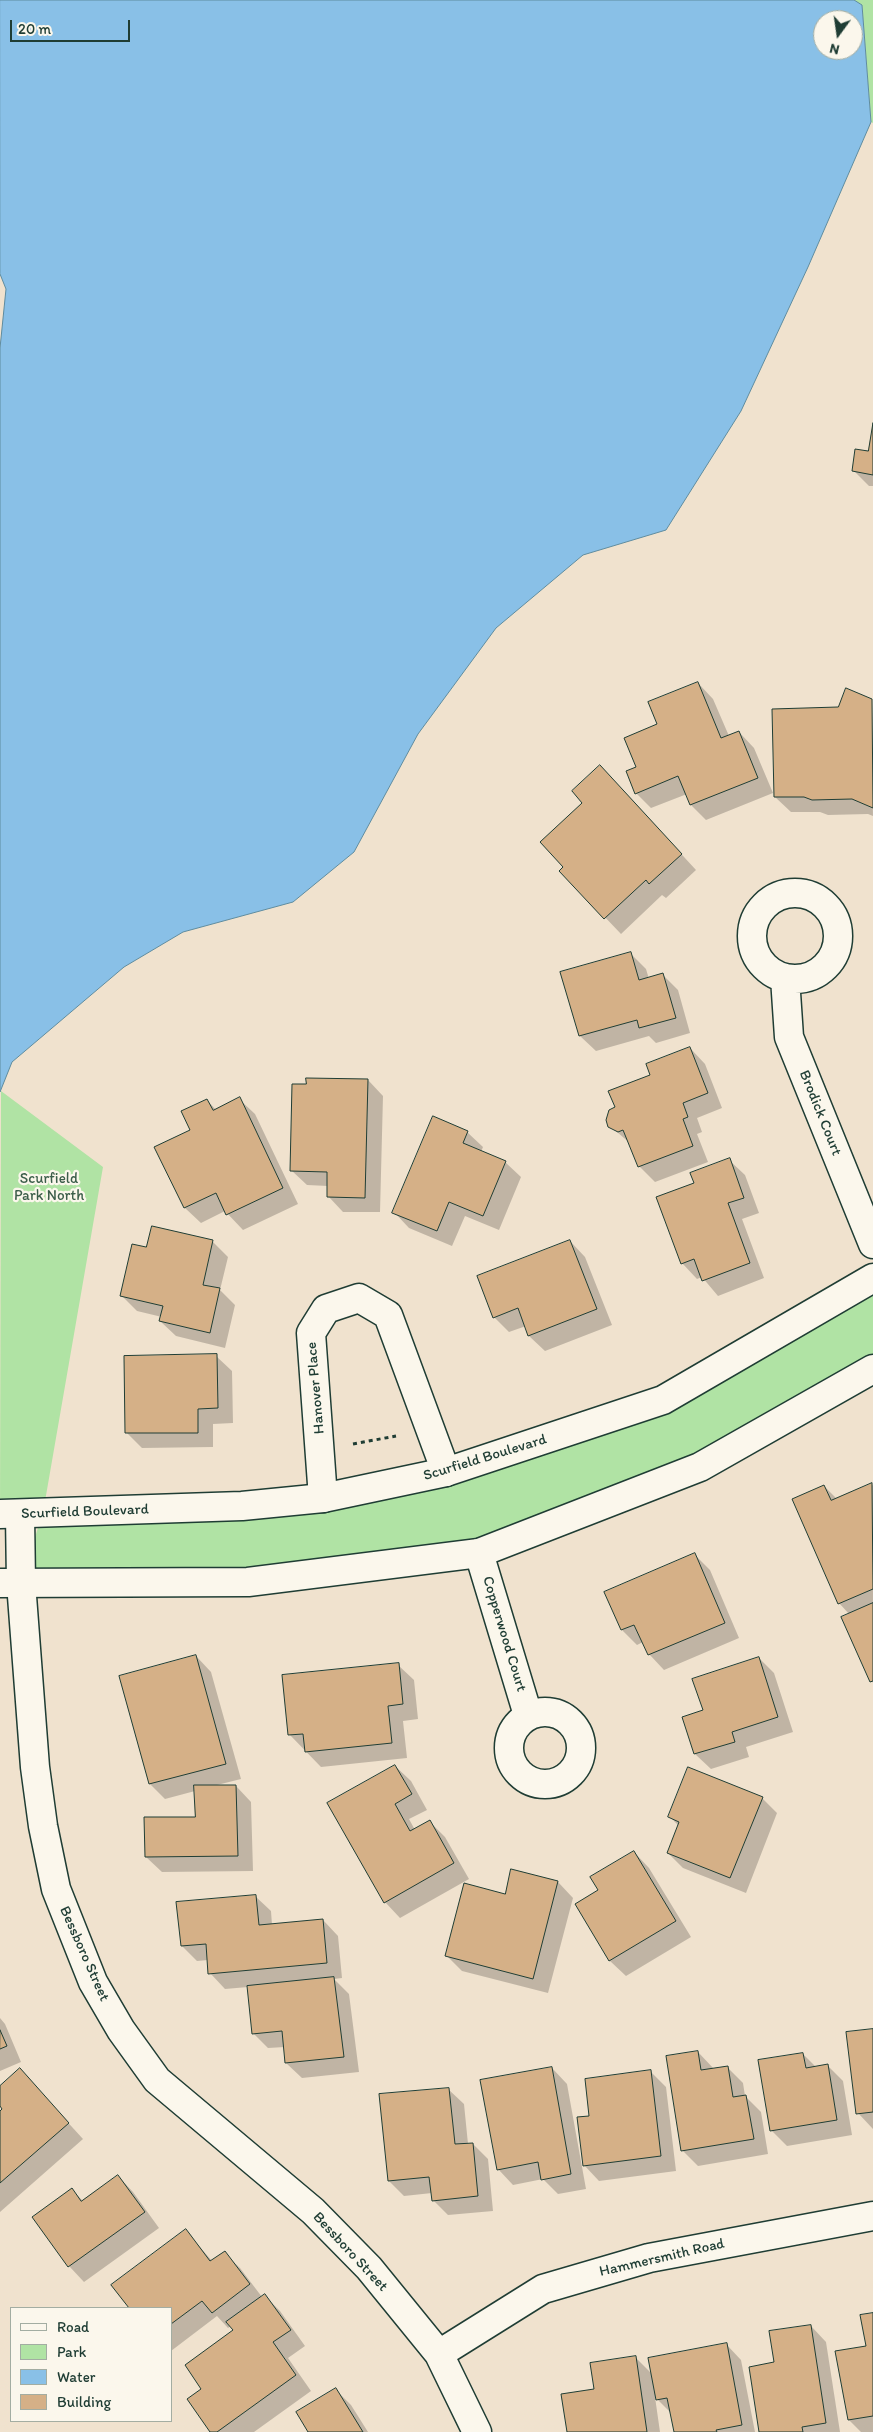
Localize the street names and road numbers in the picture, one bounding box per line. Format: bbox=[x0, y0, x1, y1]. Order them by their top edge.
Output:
street label: Brodick Court bbox=[795, 1068, 845, 1158]
street label: Hanover Place bbox=[303, 1341, 329, 1435]
street label: Scurfield Boulevard bbox=[421, 1431, 549, 1485]
street label: Scurfield Boulevard bbox=[21, 1501, 149, 1523]
street label: Copperwood Court bbox=[478, 1574, 530, 1694]
street label: Bessboro Street bbox=[55, 1904, 113, 2004]
street label: Bessboro Street bbox=[309, 2208, 391, 2296]
street label: Hammersmith Road bbox=[598, 2235, 726, 2281]

